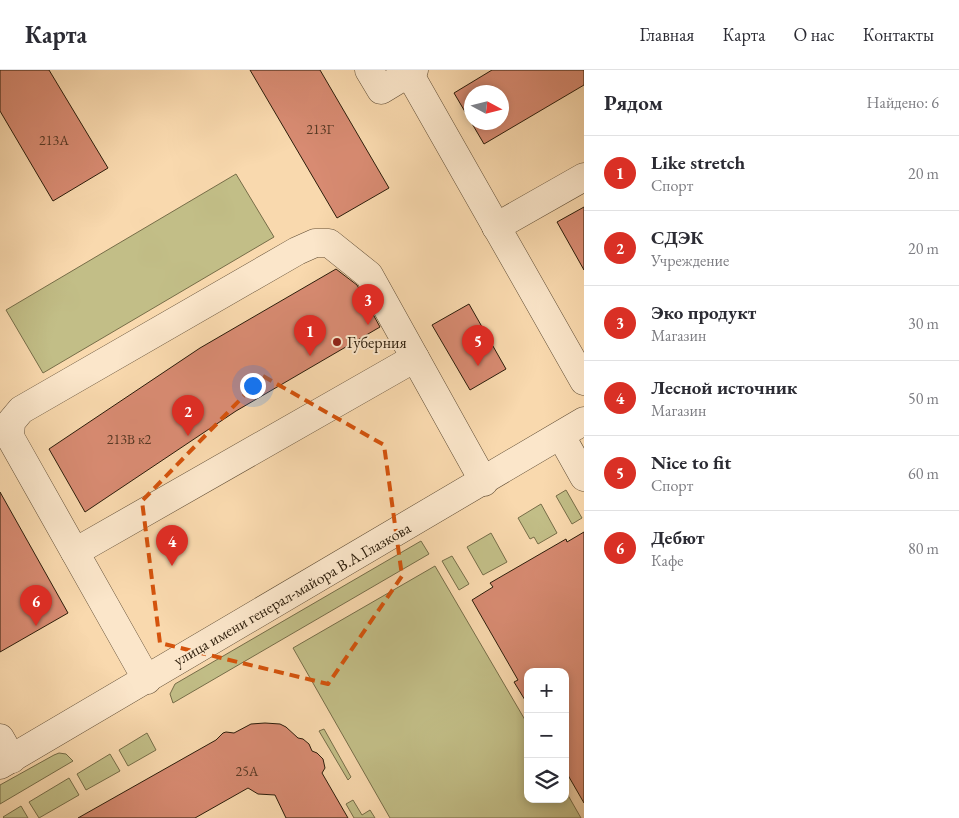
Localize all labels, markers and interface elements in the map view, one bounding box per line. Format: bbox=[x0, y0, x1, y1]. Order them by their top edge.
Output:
text: Карта bbox=[25, 19, 87, 50]
text: Главная bbox=[640, 23, 694, 46]
text: Карта bbox=[722, 23, 765, 46]
text: О нас bbox=[793, 23, 835, 46]
text: Контакты bbox=[863, 23, 934, 46]
north arrow bbox=[464, 85, 509, 130]
text: Рядом bbox=[604, 89, 663, 116]
text: Найдено: 6 bbox=[867, 92, 939, 113]
house number: 213Г bbox=[306, 120, 334, 138]
house number: 213А bbox=[39, 131, 69, 149]
text: Like stretch bbox=[651, 150, 745, 175]
text: 1 bbox=[616, 163, 624, 184]
text: 20 m bbox=[908, 163, 939, 184]
text: Спорт bbox=[651, 175, 693, 196]
text: СДЭК bbox=[651, 225, 704, 250]
text: 2 bbox=[616, 238, 624, 259]
text: 20 m bbox=[908, 238, 939, 259]
text: Учреждение bbox=[651, 250, 729, 271]
pin: 3 bbox=[352, 284, 384, 325]
text: Эко продукт bbox=[651, 300, 756, 325]
text: 3 bbox=[616, 313, 624, 334]
text: 30 m bbox=[908, 313, 939, 334]
pin: 1 bbox=[294, 315, 326, 356]
pin: 5 bbox=[462, 325, 494, 366]
text: Магазин bbox=[651, 325, 706, 346]
place label: Губерния bbox=[347, 332, 407, 353]
marker: Губерния bbox=[331, 336, 343, 348]
your location bbox=[240, 373, 266, 399]
text: Лесной источник bbox=[651, 375, 797, 400]
text: 4 bbox=[616, 388, 624, 409]
text: 50 m bbox=[908, 388, 939, 409]
pin: 2 bbox=[172, 395, 204, 436]
text: Магазин bbox=[651, 400, 706, 421]
house number: 213В к2 bbox=[107, 430, 152, 448]
text: Nice to fit bbox=[651, 450, 731, 475]
text: 5 bbox=[616, 463, 624, 484]
text: 60 m bbox=[908, 463, 939, 484]
text: Спорт bbox=[651, 475, 693, 496]
street label: улица имени генерал-майора В.А.Глазкова bbox=[169, 517, 415, 671]
pin: 4 bbox=[156, 525, 188, 566]
text: Дебют bbox=[651, 525, 704, 550]
text: 6 bbox=[616, 538, 624, 559]
text: 80 m bbox=[908, 538, 939, 559]
text: Кафе bbox=[651, 550, 684, 571]
pin: 6 bbox=[20, 585, 52, 626]
map controls bbox=[524, 668, 569, 803]
button: + bbox=[524, 668, 569, 713]
button: − bbox=[524, 713, 569, 758]
button: layers bbox=[524, 758, 569, 803]
house number: 25А bbox=[235, 762, 259, 780]

